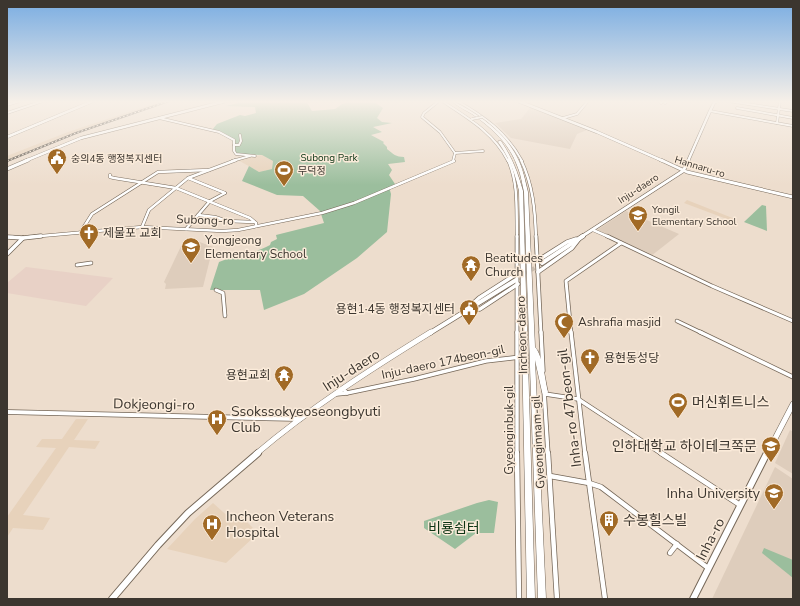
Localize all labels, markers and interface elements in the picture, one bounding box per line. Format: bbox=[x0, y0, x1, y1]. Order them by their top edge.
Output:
public building icon: 숭의4동 행정복지센터 bbox=[46, 147, 68, 175]
park label: Subong Park bbox=[300, 151, 359, 165]
place label: 숭의4동 행정복지센터 bbox=[71, 152, 162, 166]
street label: Hannaru-ro bbox=[673, 153, 727, 181]
sports icon: 무덕정 bbox=[273, 159, 295, 187]
place label: 무덕정 bbox=[298, 164, 326, 178]
street label: Inju-daero bbox=[615, 170, 662, 207]
place label: Yongil Elementary School bbox=[651, 203, 737, 229]
school or university icon: Yongil Elementary School bbox=[627, 204, 649, 232]
street label: Subong-ro bbox=[176, 211, 234, 229]
church icon: 제물포 교회 bbox=[78, 222, 100, 250]
place label: 제물포 교회 bbox=[103, 225, 161, 241]
place label: Yongjeong Elementary School bbox=[204, 232, 307, 262]
school or university icon: Yongjeong Elementary School bbox=[180, 236, 202, 264]
place label: Beatitudes Church bbox=[485, 250, 543, 280]
temple icon: Beatitudes Church bbox=[460, 254, 482, 282]
street label: Incheon-daero bbox=[513, 295, 531, 374]
public building icon: 용현1·4동 행정복지센터 bbox=[458, 298, 480, 326]
place label: 용현1·4동 행정복지센터 bbox=[335, 301, 455, 317]
mosque icon: Ashrafia masjid bbox=[553, 311, 575, 339]
place label: Ashrafia masjid bbox=[578, 314, 661, 330]
street label: Inju-daero 174beon-gil bbox=[380, 341, 506, 383]
street label: Inju-daero bbox=[319, 345, 384, 396]
street label: Inha-ro 47beon-gil bbox=[553, 347, 586, 468]
church icon: 용현동성당 bbox=[579, 347, 601, 375]
place label: 용현동성당 bbox=[604, 350, 659, 366]
temple icon: 용현교회 bbox=[273, 364, 295, 392]
place label: 용현교회 bbox=[226, 367, 270, 383]
street label: Gyeonginbuk-gil bbox=[501, 385, 517, 475]
sports icon: 머신휘트니스 bbox=[667, 391, 689, 419]
place label: 머신휘트니스 bbox=[692, 393, 769, 412]
street label: Dokjeongi-ro bbox=[113, 394, 195, 415]
street label: Gyeonginnam-gil bbox=[528, 395, 548, 489]
place label: Ssokssokyeoseongbyuti Club bbox=[231, 402, 381, 437]
hospital icon: Ssokssokyeoseongbyuti Club bbox=[206, 408, 228, 436]
school or university icon: 인하대학교 하이테크쪽문 bbox=[760, 435, 782, 463]
place label: 인하대학교 하이테크쪽문 bbox=[612, 437, 757, 456]
school or university icon: Inha University bbox=[763, 482, 785, 510]
place label: Inha University bbox=[666, 484, 761, 503]
place label: Incheon Veterans Hospital bbox=[226, 507, 335, 542]
building icon: 수봉힐스빌 bbox=[598, 509, 620, 537]
place label: 수봉힐스빌 bbox=[623, 511, 687, 530]
hospital icon: Incheon Veterans Hospital bbox=[201, 513, 223, 541]
street label: Inha-ro bbox=[692, 514, 729, 564]
park label: 비룡쉼터 bbox=[428, 519, 480, 538]

